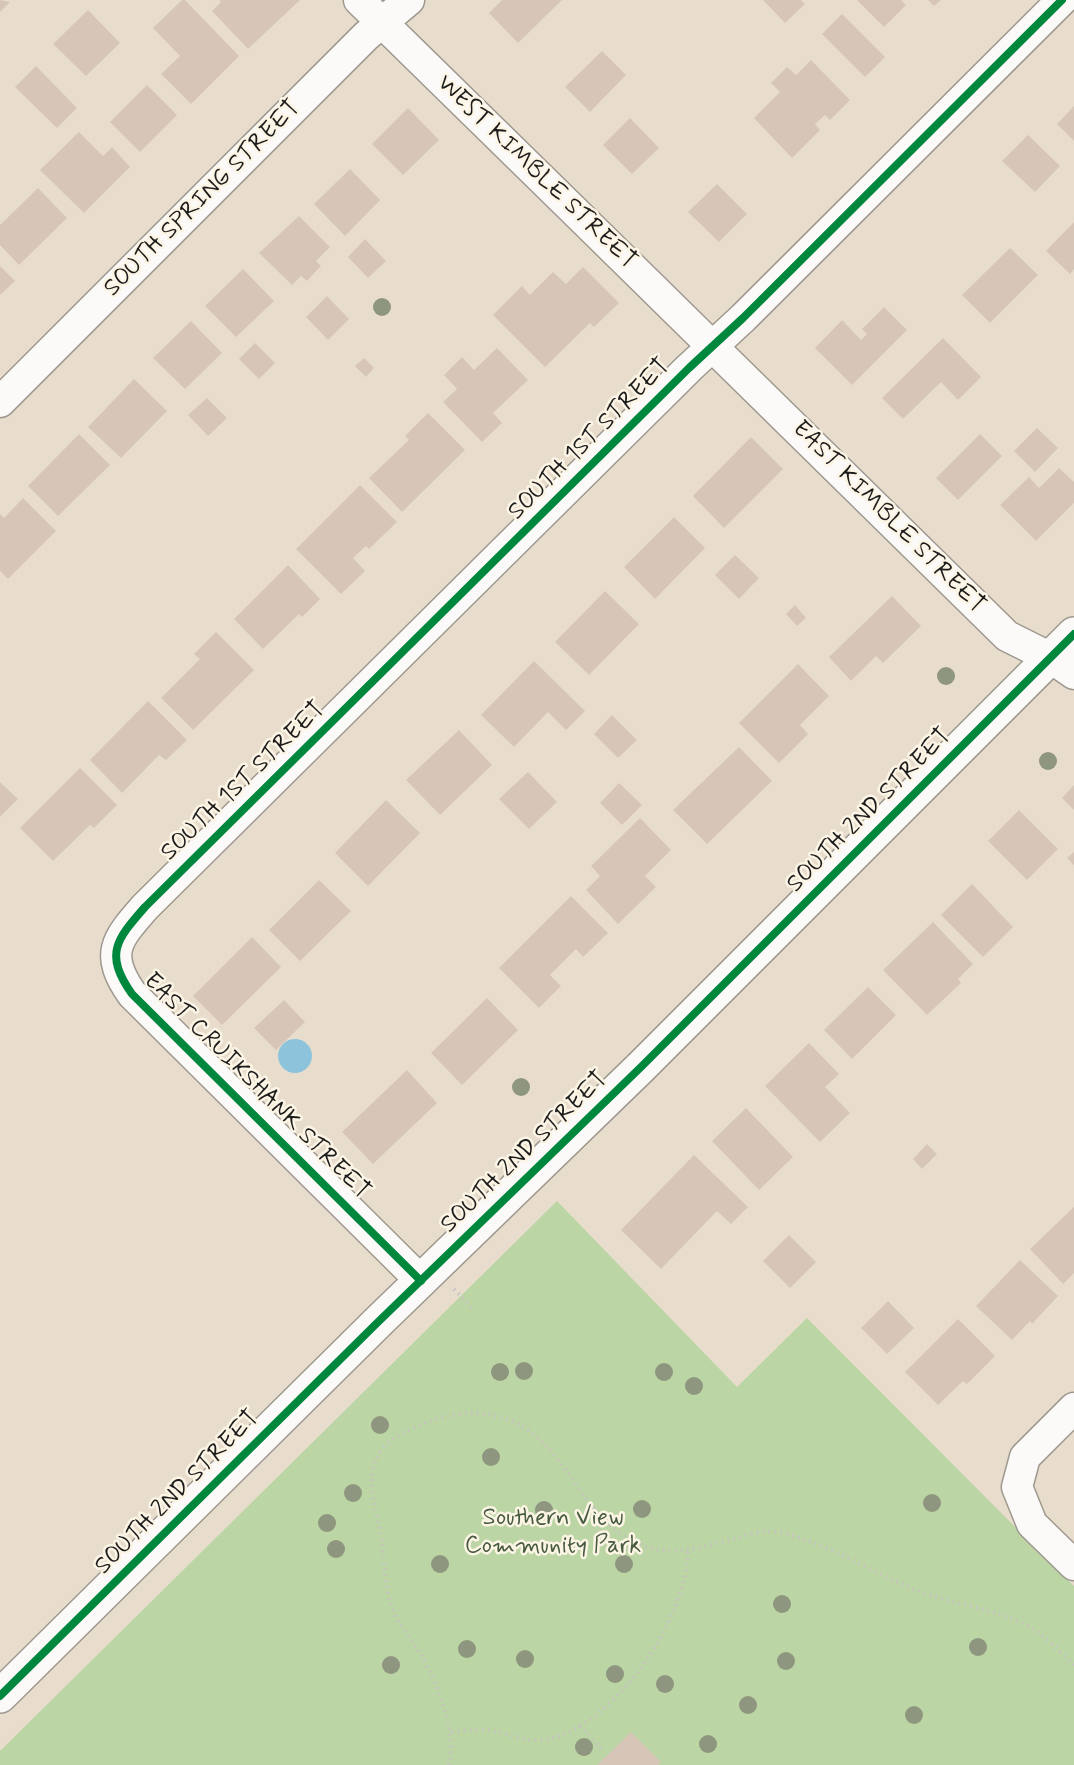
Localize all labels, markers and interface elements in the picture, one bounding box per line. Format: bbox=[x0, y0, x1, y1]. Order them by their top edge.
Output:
street label: WEST KIMBLE STREET bbox=[430, 70, 642, 276]
street label: SOUTH SPRING STREET bbox=[99, 95, 307, 303]
street label: SOUTH 1ST STREET bbox=[503, 353, 677, 527]
street label: EAST KIMBLE STREET bbox=[785, 415, 991, 621]
street label: SOUTH 1ST STREET bbox=[156, 696, 332, 868]
street label: SOUTH 2ND STREET bbox=[782, 723, 958, 899]
street label: EAST CRUIKSHANK STREET bbox=[137, 968, 375, 1206]
street label: SOUTH 2ND STREET bbox=[436, 1066, 614, 1240]
street label: SOUTH 2ND STREET bbox=[90, 1405, 266, 1581]
park label: Southern View Community Park bbox=[465, 1505, 641, 1561]

